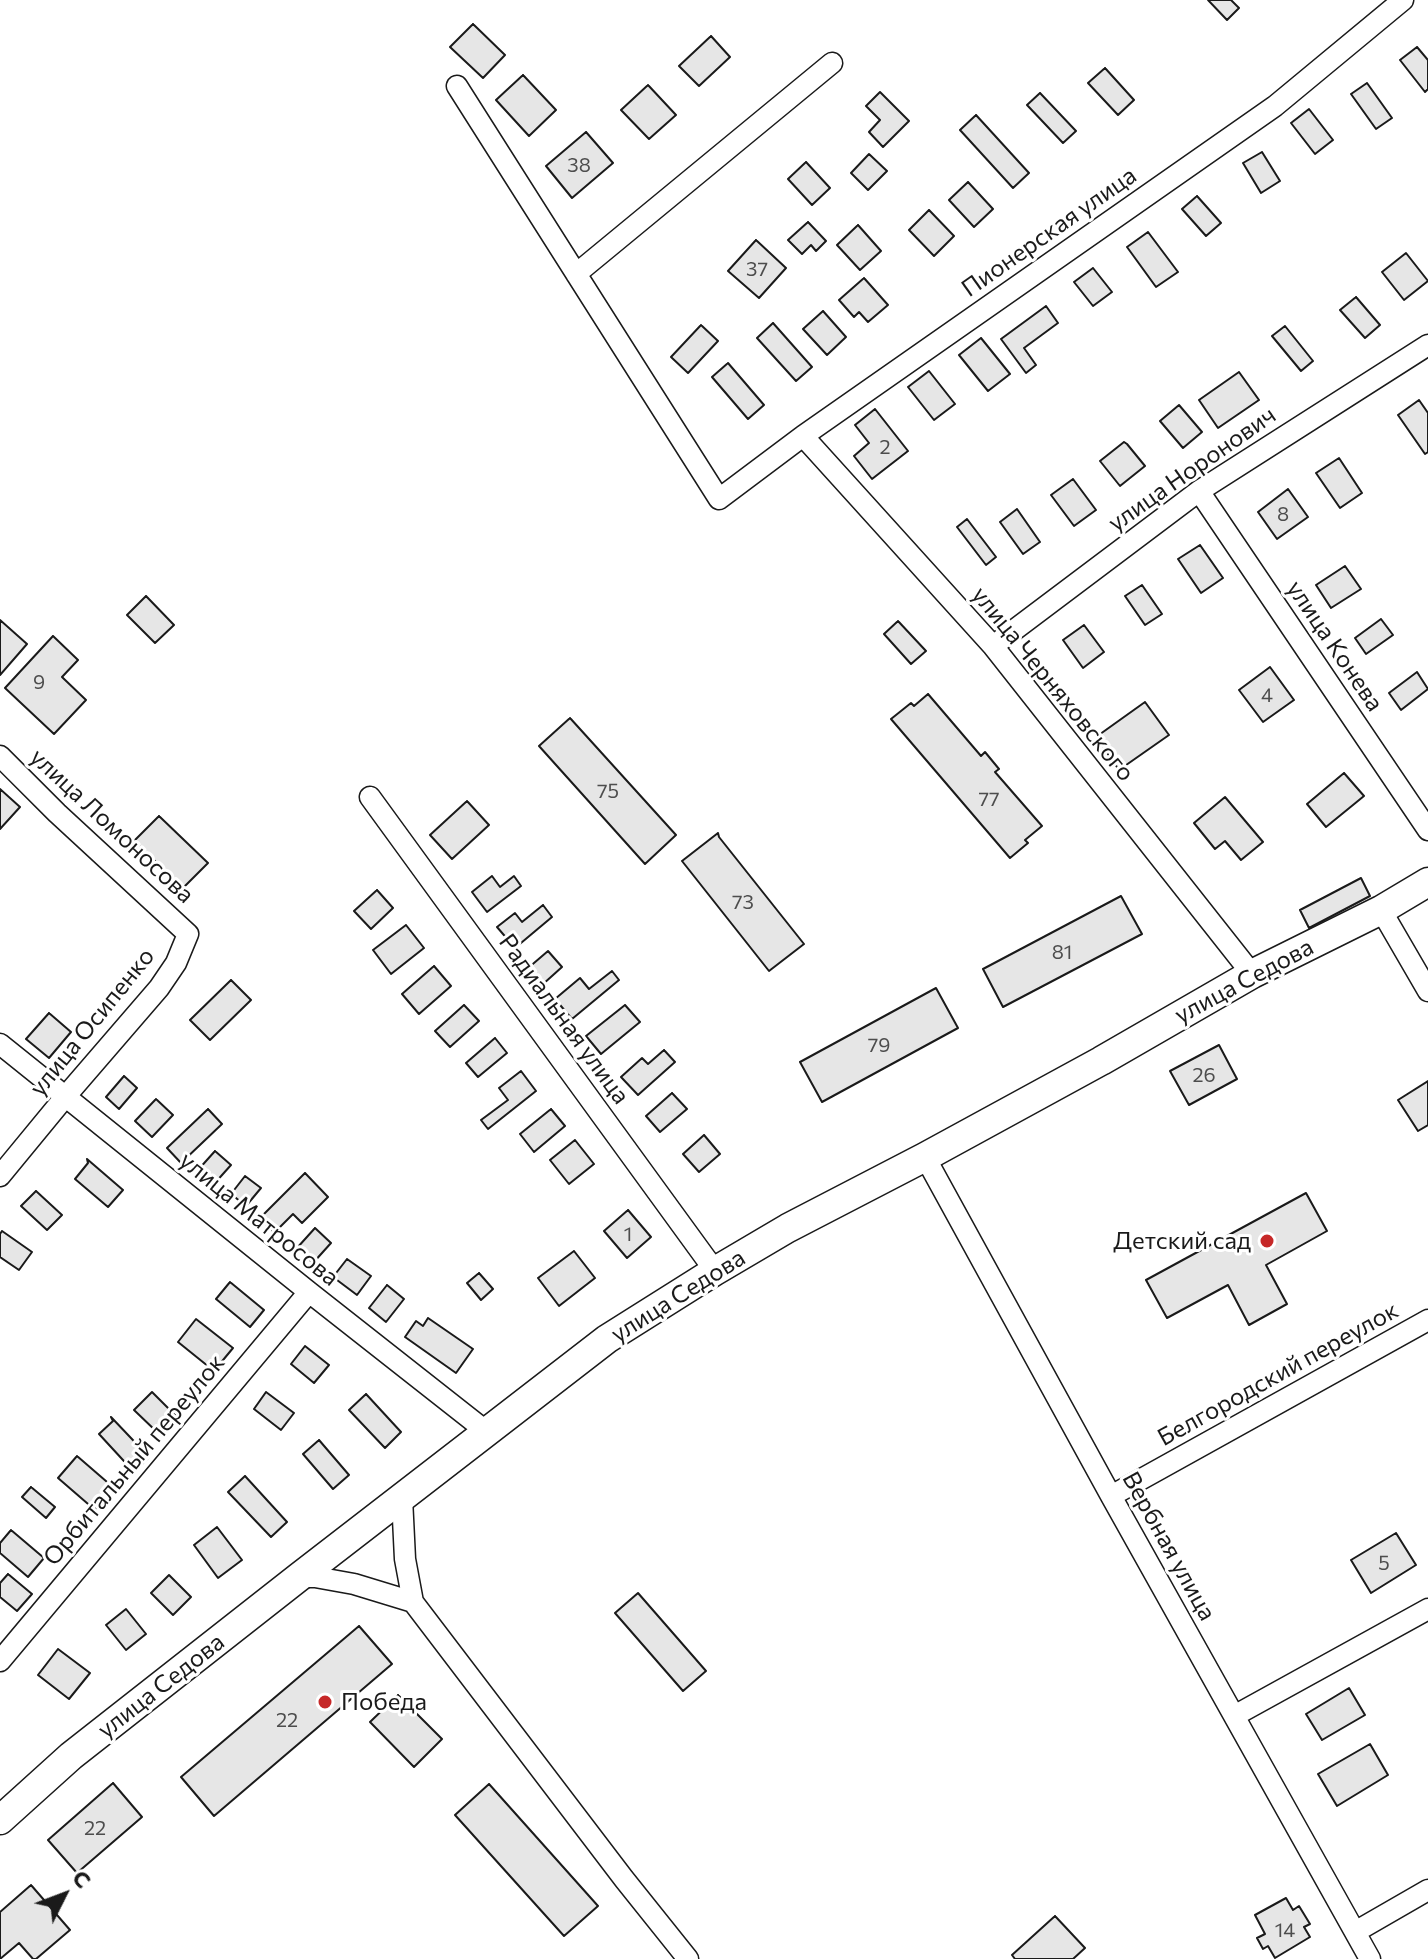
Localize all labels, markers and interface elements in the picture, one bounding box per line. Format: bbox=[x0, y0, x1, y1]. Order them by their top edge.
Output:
house number: 38 bbox=[567, 153, 591, 177]
street label: Пионерская улица bbox=[956, 161, 1142, 303]
house number: 37 bbox=[746, 257, 768, 281]
street label: улица Норонович bbox=[1103, 400, 1281, 538]
house number: 2 bbox=[879, 435, 891, 459]
house number: 8 bbox=[1277, 502, 1289, 526]
street label: улица Конева bbox=[1281, 575, 1389, 717]
street label: улица Черняховского bbox=[966, 581, 1140, 787]
house number: 9 bbox=[33, 670, 45, 694]
house number: 4 bbox=[1261, 683, 1273, 707]
street label: улица Ломоносова bbox=[24, 743, 200, 909]
house number: 75 bbox=[597, 779, 619, 803]
house number: 77 bbox=[978, 787, 1000, 811]
house number: 73 bbox=[732, 890, 754, 914]
street label: Радиальная улица bbox=[493, 928, 635, 1110]
street label: улица Седова bbox=[1170, 932, 1318, 1030]
house number: 81 bbox=[1052, 940, 1072, 964]
street label: улица Осипенко bbox=[24, 942, 160, 1102]
house number: 79 bbox=[868, 1033, 890, 1057]
house number: 26 bbox=[1192, 1063, 1216, 1087]
street label: улица Матросова bbox=[174, 1146, 344, 1292]
house number: 1 bbox=[624, 1222, 632, 1246]
place label: Детский сад bbox=[1113, 1227, 1251, 1255]
marker: Детский сад bbox=[1258, 1232, 1276, 1250]
street label: улица Седова bbox=[606, 1243, 750, 1349]
street label: Белгородский переулок bbox=[1153, 1296, 1403, 1452]
street label: Орбитальный переулок bbox=[37, 1349, 231, 1571]
street label: Вербная улица bbox=[1116, 1467, 1222, 1625]
house number: 5 bbox=[1378, 1551, 1390, 1575]
street label: улица Седова bbox=[92, 1628, 230, 1744]
place label: Победа bbox=[341, 1688, 427, 1716]
marker: Победа bbox=[316, 1693, 334, 1711]
house number: 22 bbox=[276, 1708, 298, 1732]
house number: 22 bbox=[84, 1816, 106, 1840]
north arrow bbox=[24, 1855, 104, 1935]
text: С bbox=[67, 1864, 97, 1893]
house number: 14 bbox=[1275, 1918, 1295, 1942]

